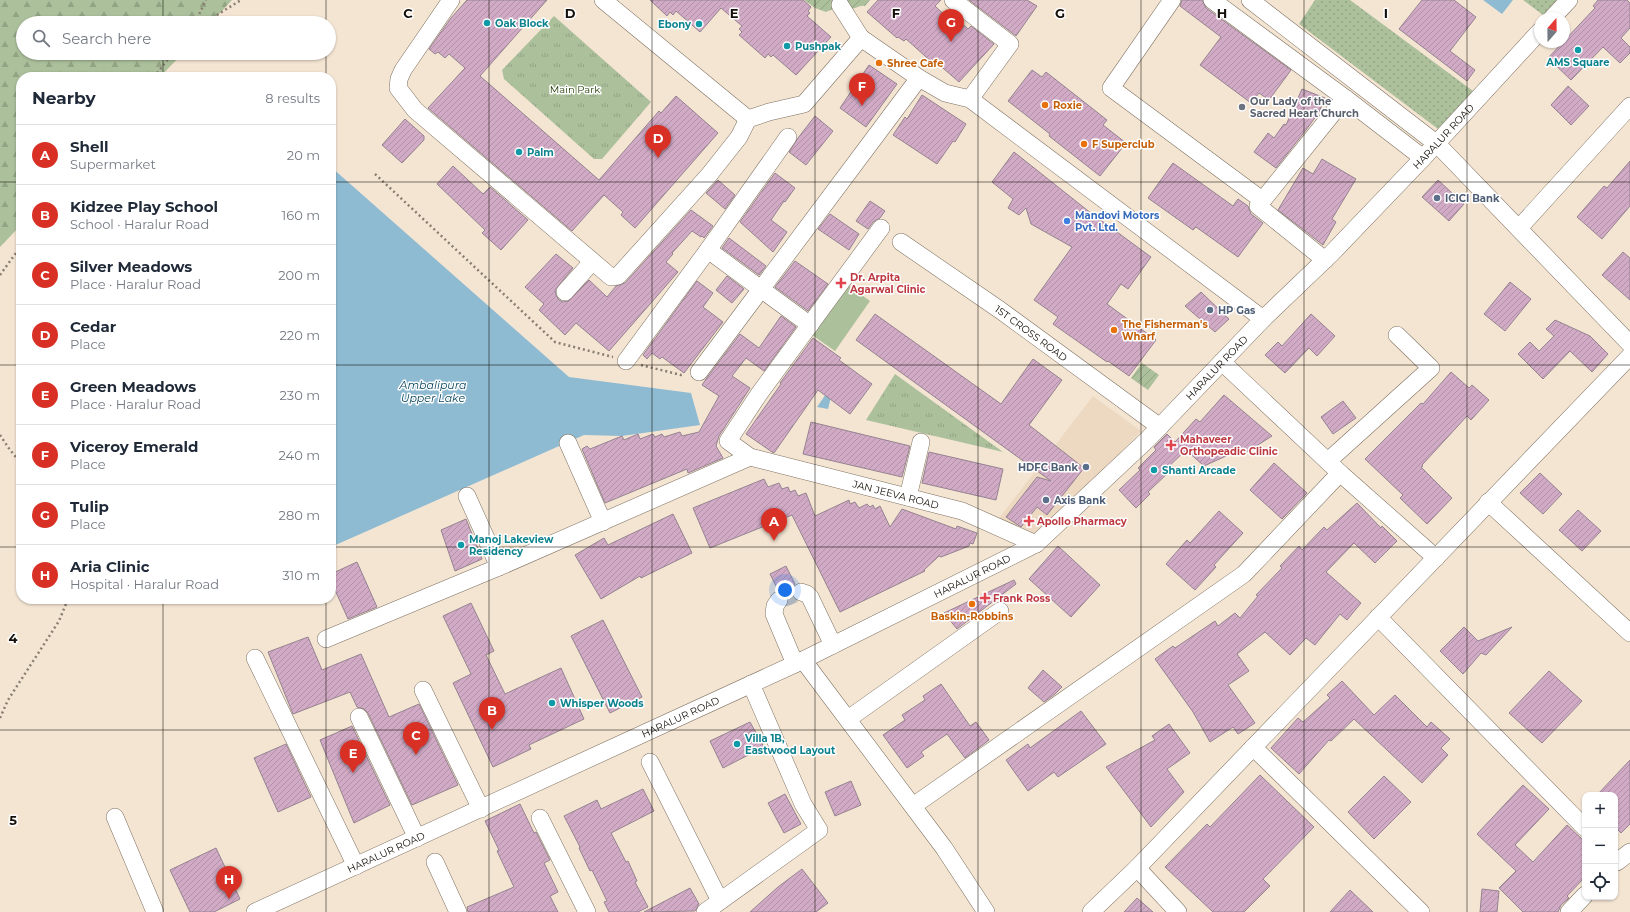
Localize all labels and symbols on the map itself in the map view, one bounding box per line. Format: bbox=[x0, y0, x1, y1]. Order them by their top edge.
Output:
text: C bbox=[403, 5, 413, 21]
text: D bbox=[565, 5, 576, 21]
text: E bbox=[730, 5, 739, 21]
text: F bbox=[892, 5, 900, 21]
text: G bbox=[1055, 5, 1065, 21]
text: H bbox=[1217, 5, 1227, 21]
text: I bbox=[1384, 5, 1388, 21]
pin: G bbox=[938, 9, 964, 42]
north arrow bbox=[1534, 12, 1570, 48]
place label: Oak Block bbox=[495, 17, 549, 30]
marker: Oak Block bbox=[482, 18, 492, 28]
place label: Ebony bbox=[658, 18, 692, 31]
marker: Ebony bbox=[694, 19, 704, 29]
place label: Pushpak bbox=[795, 40, 841, 53]
marker: Pushpak bbox=[782, 41, 792, 51]
marker: AMS Square bbox=[1573, 45, 1583, 55]
place label: AMS Square bbox=[1545, 56, 1610, 69]
place label: Shree Cafe bbox=[887, 57, 943, 70]
marker: Shree Cafe bbox=[874, 58, 884, 68]
pin: F bbox=[849, 73, 875, 106]
park label: Main Park bbox=[550, 83, 600, 96]
place label: Our Lady of the Sacred Heart Church bbox=[1250, 95, 1359, 120]
place label: Roxie bbox=[1053, 99, 1082, 112]
marker: Roxie bbox=[1040, 100, 1050, 110]
street label: HARALUR ROAD bbox=[1410, 101, 1476, 171]
marker: Our Lady of the Sacred Heart Church bbox=[1237, 102, 1247, 112]
pin: D bbox=[645, 125, 671, 158]
place label: F Superclub bbox=[1092, 138, 1155, 151]
marker: F Superclub bbox=[1079, 139, 1089, 149]
place label: Palm bbox=[527, 146, 554, 159]
marker: Palm bbox=[514, 147, 524, 157]
place label: ICICI Bank bbox=[1445, 192, 1500, 205]
marker: ICICI Bank bbox=[1432, 193, 1442, 203]
place label: Mandovi Motors Pvt. Ltd. bbox=[1075, 209, 1160, 234]
marker: Mandovi Motors Pvt. Ltd. bbox=[1062, 216, 1072, 226]
place label: Dr. Arpita Agarwal Clinic bbox=[849, 271, 926, 296]
marker: Dr. Arpita Agarwal Clinic bbox=[835, 277, 847, 289]
street label: 1ST CROSS ROAD bbox=[993, 302, 1070, 364]
place label: HP Gas bbox=[1218, 304, 1256, 317]
marker: HP Gas bbox=[1205, 305, 1215, 315]
place label: The Fisherman's Wharf bbox=[1122, 318, 1208, 343]
marker: The Fisherman's Wharf bbox=[1109, 325, 1119, 335]
street label: HARALUR ROAD bbox=[1183, 333, 1250, 402]
water label: Ambalipura Upper Lake bbox=[399, 378, 466, 405]
place label: Mahaveer Orthopeadic Clinic bbox=[1180, 433, 1278, 458]
marker: Mahaveer Orthopeadic Clinic bbox=[1165, 439, 1177, 451]
place label: HDFC Bank bbox=[1018, 461, 1078, 474]
marker: HDFC Bank bbox=[1081, 462, 1091, 472]
place label: Shanti Arcade bbox=[1162, 464, 1236, 477]
marker: Shanti Arcade bbox=[1149, 465, 1159, 475]
street label: JAN JEEVA ROAD bbox=[850, 477, 940, 511]
place label: Axis Bank bbox=[1053, 494, 1106, 507]
marker: Axis Bank bbox=[1041, 495, 1051, 505]
pin: A bbox=[761, 508, 787, 541]
place label: Apollo Pharmacy bbox=[1036, 515, 1128, 528]
marker: Apollo Pharmacy bbox=[1024, 516, 1034, 526]
place label: Manoj Lakeview Residency bbox=[469, 533, 554, 558]
marker: Manoj Lakeview Residency bbox=[456, 540, 466, 550]
street label: HARALUR ROAD bbox=[931, 551, 1013, 600]
your location bbox=[775, 580, 795, 600]
place label: Frank Ross bbox=[993, 592, 1051, 605]
marker: Frank Ross bbox=[980, 593, 990, 603]
marker: Baskin-Robbins bbox=[967, 599, 977, 609]
place label: Baskin-Robbins bbox=[931, 610, 1014, 623]
text: 4 bbox=[9, 630, 18, 646]
street label: HARALUR ROAD bbox=[639, 693, 721, 740]
pin: B bbox=[479, 697, 505, 730]
place label: Whisper Woods bbox=[560, 697, 644, 710]
marker: Whisper Woods bbox=[547, 698, 557, 708]
pin: C bbox=[403, 722, 429, 755]
place label: Villa 1B, Eastwood Layout bbox=[744, 732, 836, 757]
marker: Villa 1B, Eastwood Layout bbox=[732, 739, 742, 749]
pin: E bbox=[340, 740, 366, 773]
text: 5 bbox=[9, 812, 17, 828]
street label: HARALUR ROAD bbox=[345, 828, 427, 875]
pin: H bbox=[216, 866, 242, 899]

